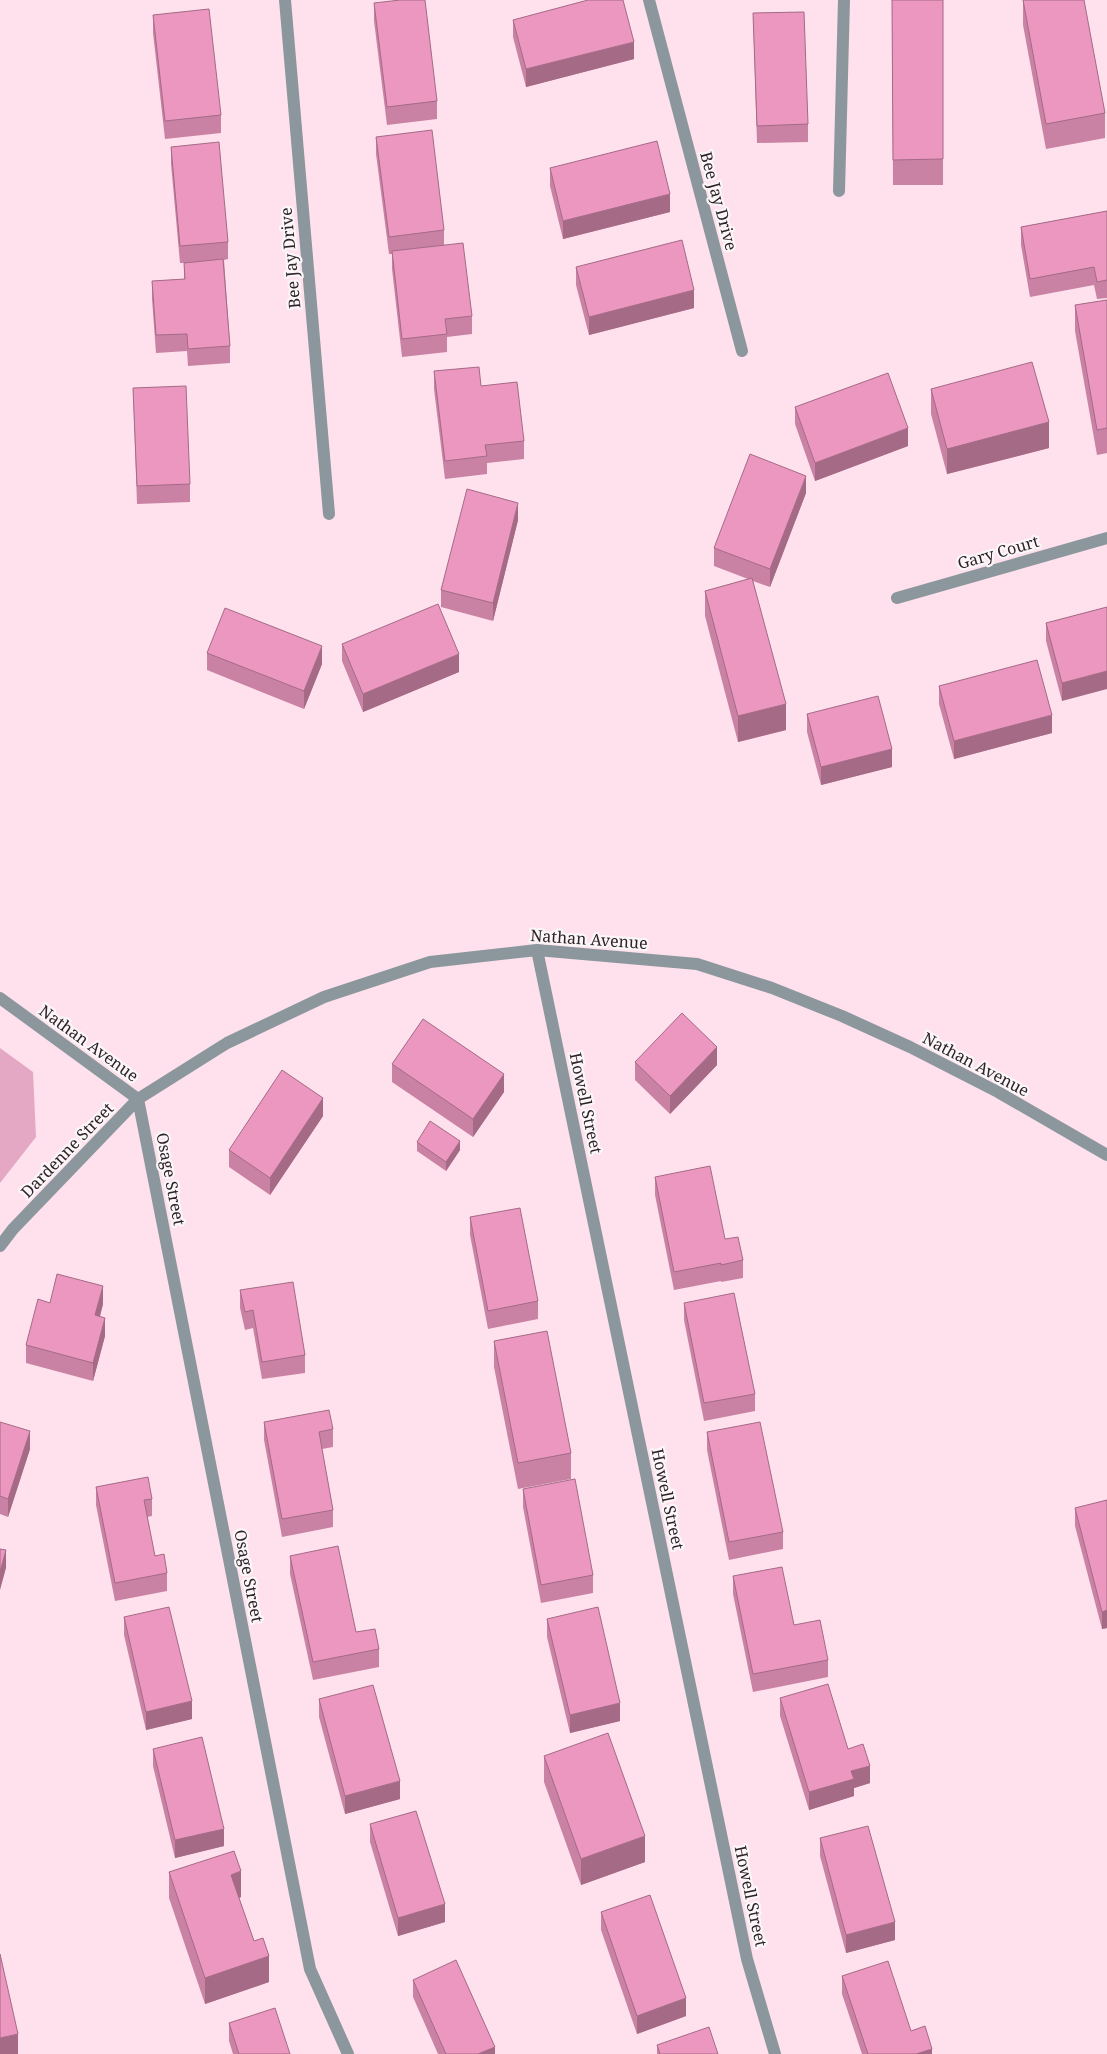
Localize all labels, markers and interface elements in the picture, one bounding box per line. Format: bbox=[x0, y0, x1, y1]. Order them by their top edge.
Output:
street label: Bee Jay Drive bbox=[695, 149, 743, 253]
street label: Bee Jay Drive bbox=[275, 206, 305, 310]
street label: Gary Court bbox=[955, 530, 1042, 574]
street label: Nathan Avenue bbox=[530, 924, 648, 954]
street label: Nathan Avenue bbox=[35, 1000, 143, 1086]
street label: Nathan Avenue bbox=[919, 1027, 1033, 1101]
street label: Howell Street bbox=[565, 1050, 608, 1156]
street label: Dardenne Street bbox=[16, 1097, 118, 1202]
street label: Osage Street bbox=[151, 1131, 191, 1228]
street label: Howell Street bbox=[647, 1446, 690, 1552]
street label: Osage Street bbox=[229, 1528, 269, 1625]
street label: Howell Street bbox=[730, 1843, 773, 1949]

